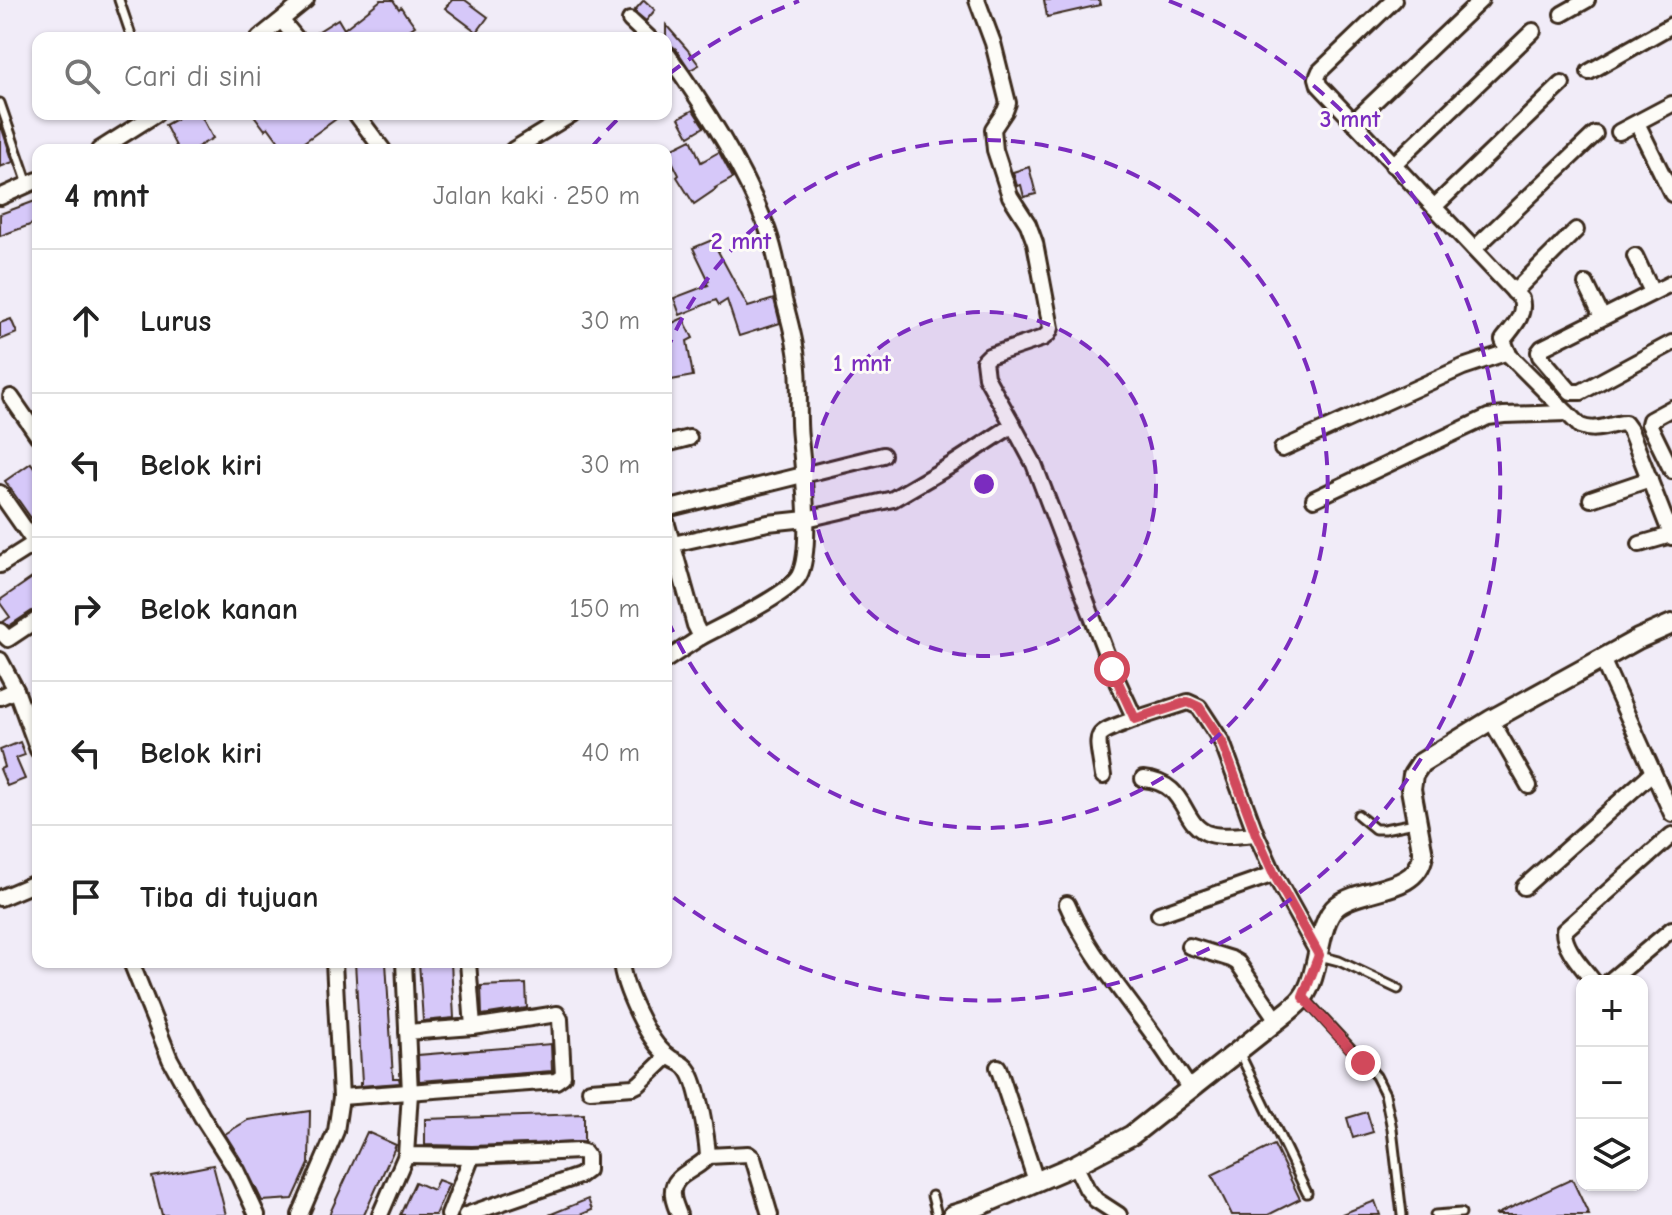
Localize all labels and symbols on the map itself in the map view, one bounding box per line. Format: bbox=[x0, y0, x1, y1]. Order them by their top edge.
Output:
text: 3 mnt bbox=[1320, 105, 1381, 133]
text: 2 mnt bbox=[711, 227, 772, 255]
text: 1 mnt bbox=[833, 349, 892, 377]
centre of rings bbox=[970, 470, 998, 498]
route start bbox=[1094, 651, 1130, 687]
route end bbox=[1345, 1045, 1381, 1081]

